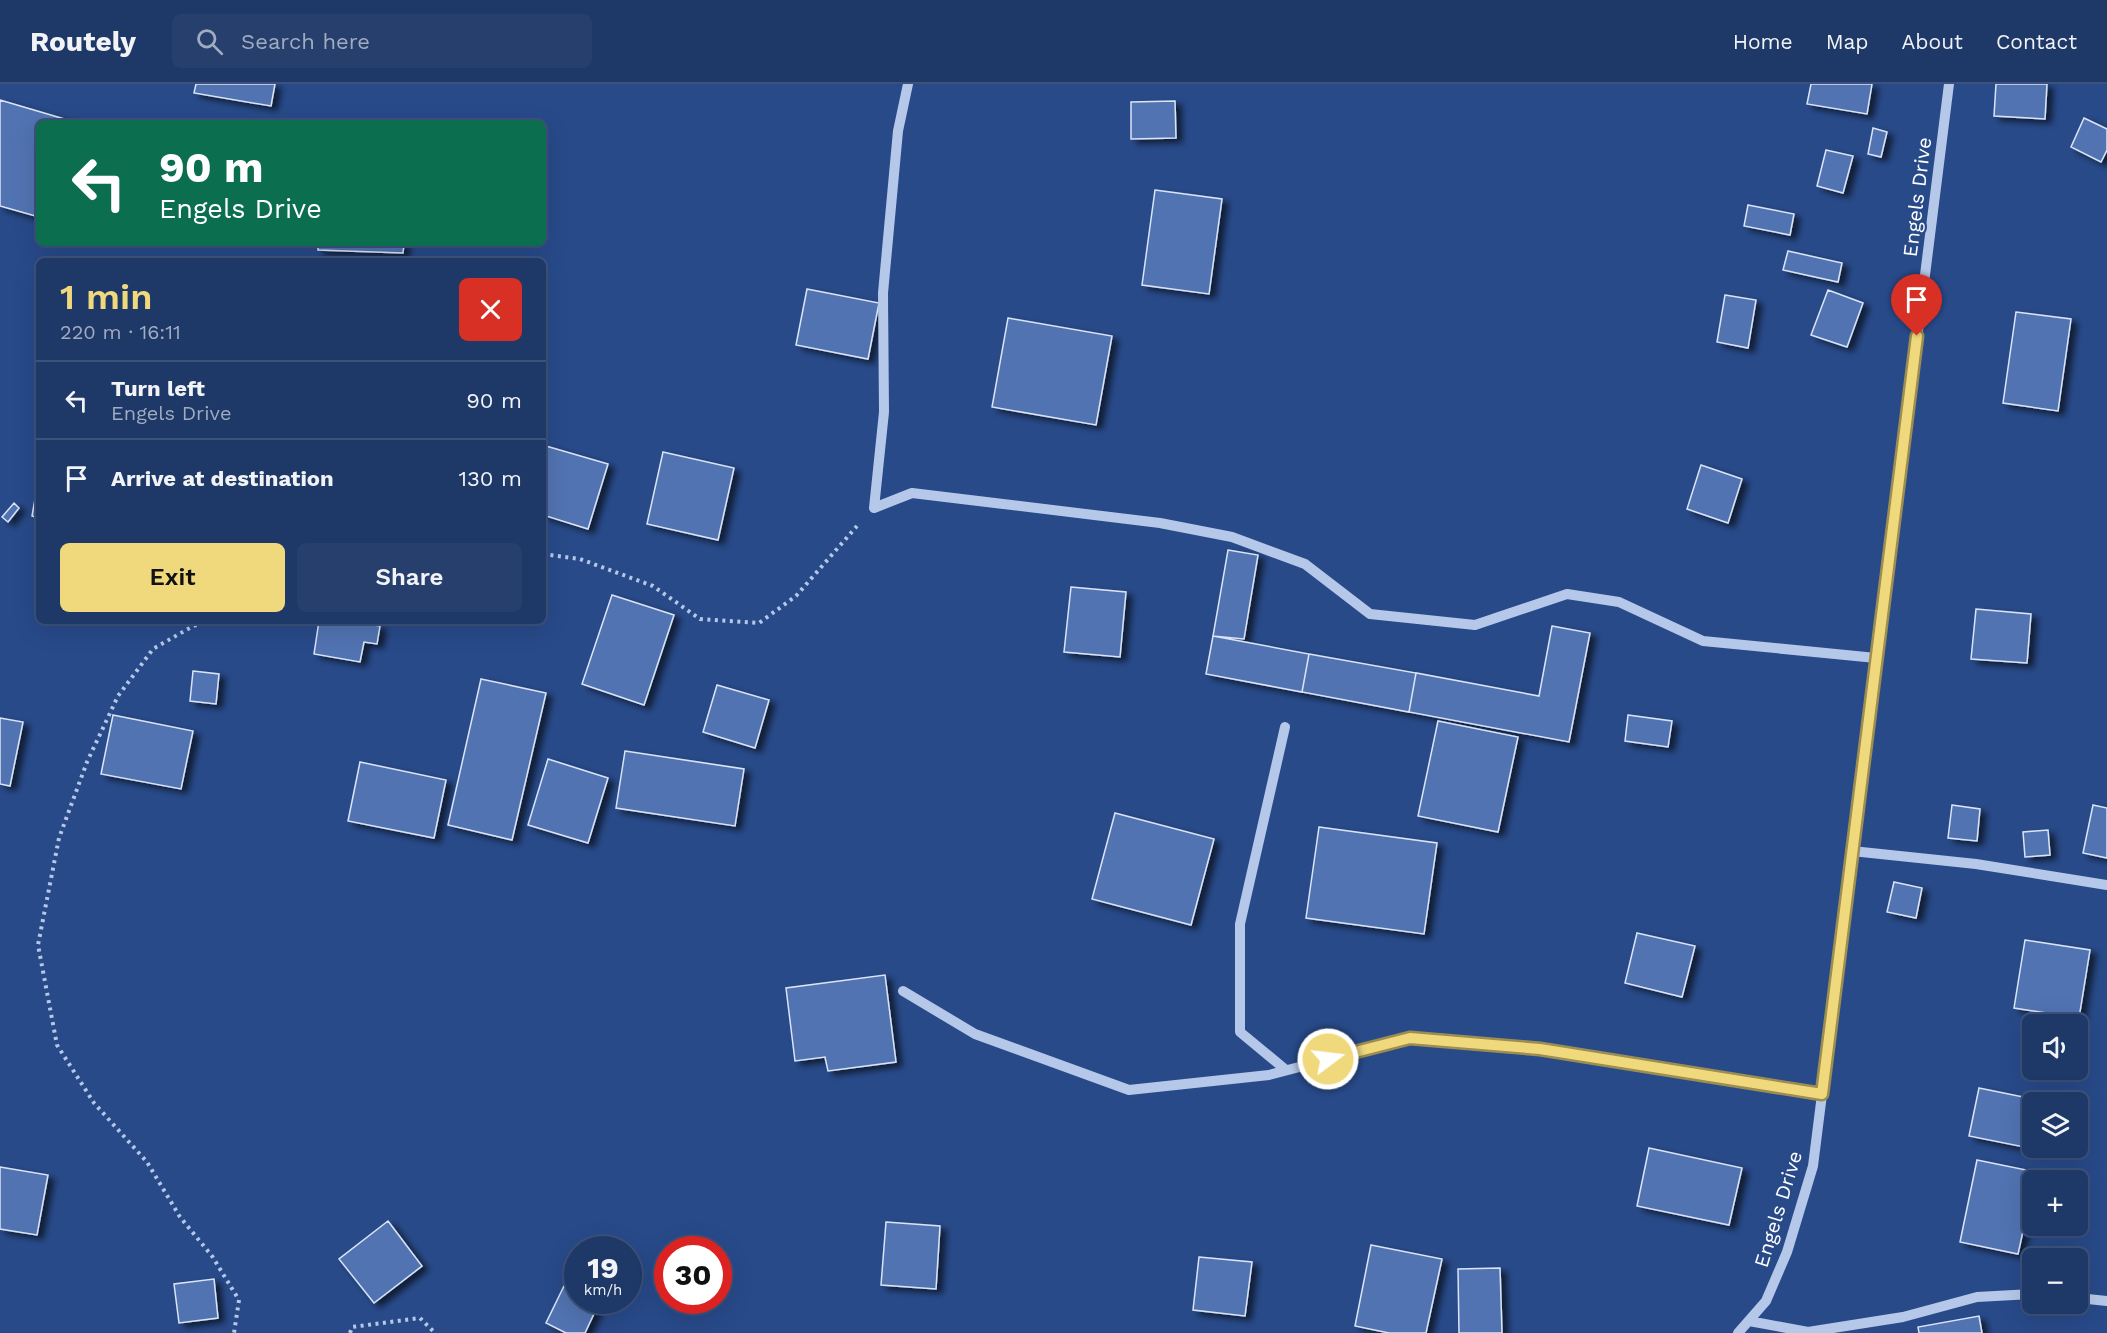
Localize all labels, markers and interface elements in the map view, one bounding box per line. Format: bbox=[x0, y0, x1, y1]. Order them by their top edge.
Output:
search box bbox=[172, 14, 592, 68]
text: Routely bbox=[30, 25, 136, 58]
icon: search bbox=[193, 25, 226, 58]
text: Search here bbox=[241, 29, 370, 54]
text: Home bbox=[1733, 29, 1793, 54]
text: Map bbox=[1826, 29, 1869, 54]
text: About bbox=[1902, 29, 1963, 54]
text: Contact bbox=[1996, 29, 2077, 54]
street label: Engels Drive bbox=[1898, 136, 1936, 258]
text: 90 m bbox=[159, 143, 263, 192]
icon: left bbox=[60, 144, 138, 222]
text: Engels Drive bbox=[159, 193, 322, 225]
pin bbox=[1891, 274, 1942, 336]
text: 1 min bbox=[60, 276, 152, 318]
button: close bbox=[459, 278, 522, 341]
icon: arrive bbox=[1900, 283, 1933, 316]
text: 220 m · 16:11 bbox=[60, 320, 181, 344]
text: Turn left bbox=[111, 376, 205, 401]
icon: left bbox=[60, 384, 93, 417]
text: 90 m bbox=[466, 388, 522, 413]
text: Engels Drive bbox=[111, 401, 232, 425]
icon: arrive bbox=[60, 462, 93, 495]
text: Arrive at destination bbox=[111, 466, 334, 491]
text: 130 m bbox=[458, 466, 522, 491]
button: Exit bbox=[60, 543, 285, 612]
button: Share bbox=[297, 543, 522, 612]
map controls bbox=[2022, 1014, 2088, 1314]
button: sound bbox=[2022, 1014, 2088, 1080]
position arrow bbox=[1296, 1027, 1360, 1091]
button: layers bbox=[2022, 1092, 2088, 1158]
street label: Engels Drive bbox=[1749, 1148, 1807, 1270]
button: + bbox=[2022, 1170, 2088, 1236]
speed limit sign: 30 bbox=[654, 1236, 732, 1314]
button: − bbox=[2022, 1248, 2088, 1314]
text: 19 bbox=[587, 1250, 619, 1285]
text: km/h bbox=[584, 1281, 622, 1299]

